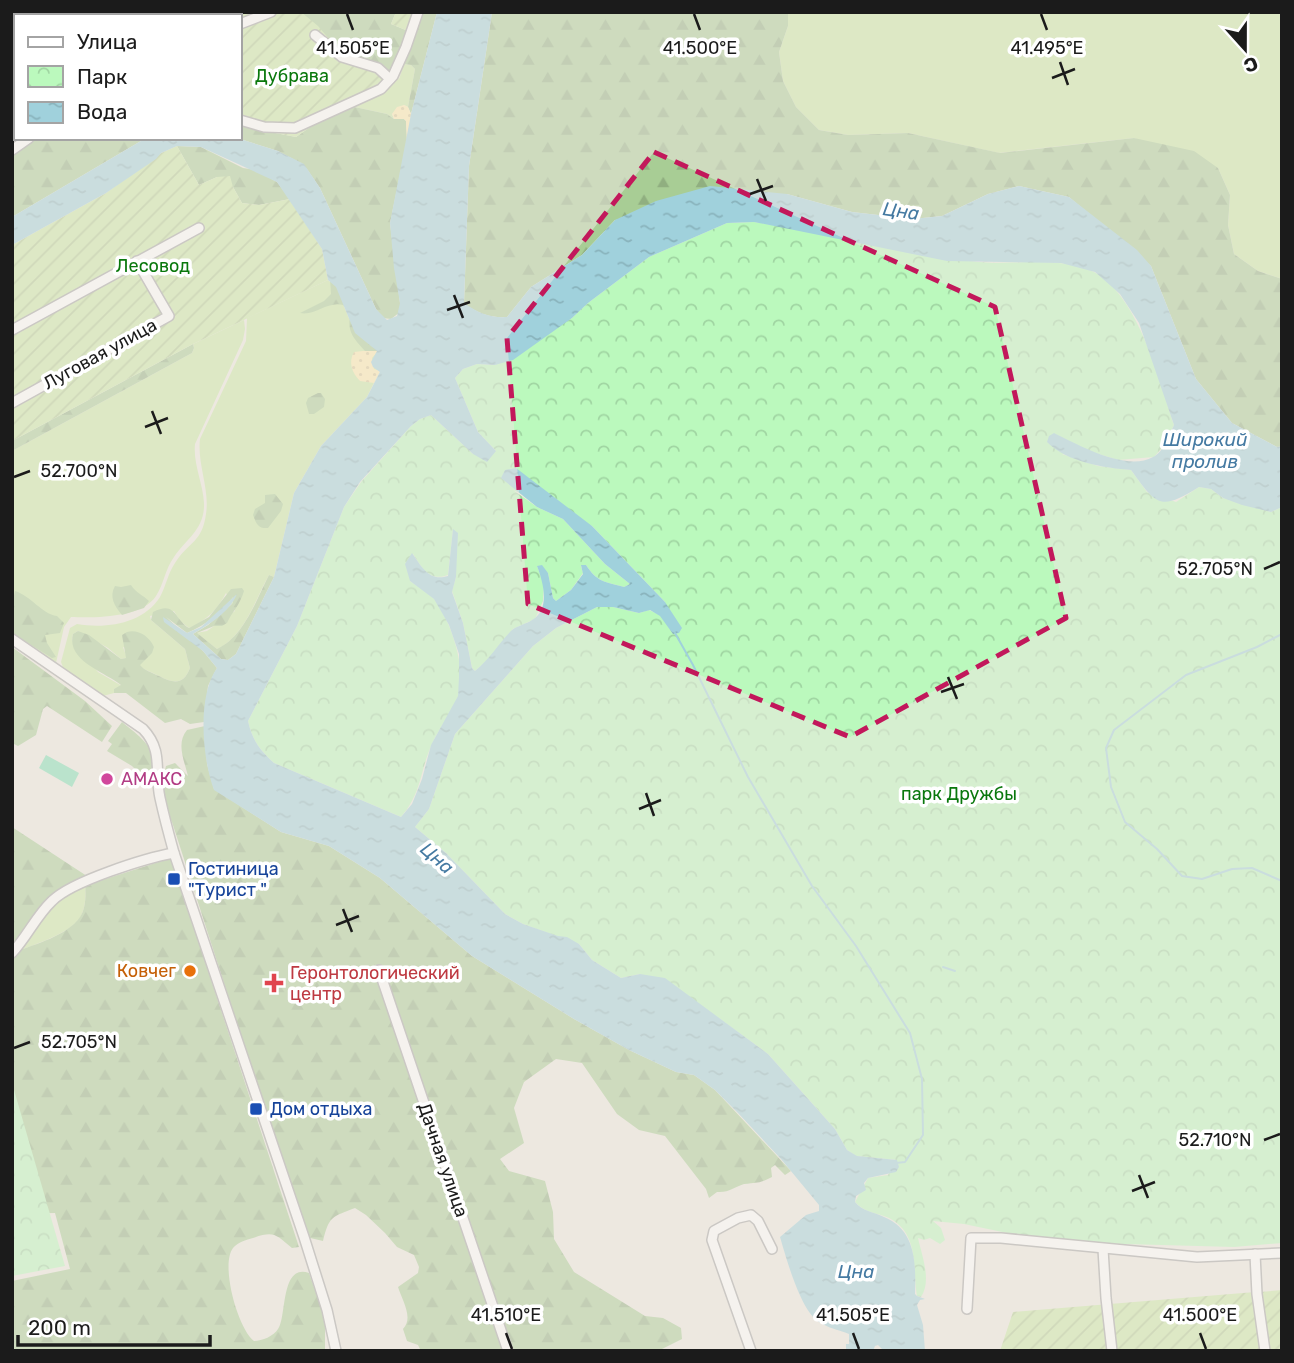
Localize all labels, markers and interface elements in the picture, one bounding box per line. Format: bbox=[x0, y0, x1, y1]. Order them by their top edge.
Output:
legend bbox=[14, 14, 242, 140]
north arrow bbox=[1210, 14, 1280, 84]
text: Улица bbox=[77, 29, 137, 54]
text: 41.505°E bbox=[316, 37, 390, 59]
text: 41.500°E bbox=[663, 37, 737, 59]
text: 41.495°E bbox=[1010, 37, 1084, 59]
text: С bbox=[1241, 51, 1261, 78]
text: Парк bbox=[77, 64, 127, 89]
park label: Дубрава bbox=[255, 65, 329, 87]
text: Вода bbox=[77, 99, 127, 124]
water label: Цна bbox=[881, 197, 921, 225]
park label: Лесовод bbox=[116, 255, 190, 277]
street label: Луговая улица bbox=[39, 314, 161, 394]
water label: Широкий пролив bbox=[1163, 428, 1247, 473]
text: 52.700°N bbox=[41, 460, 117, 482]
text: 52.705°N bbox=[1177, 558, 1253, 580]
place label: АМАКС bbox=[121, 768, 182, 790]
marker: АМАКС bbox=[99, 771, 115, 787]
park label: парк Дружбы bbox=[901, 783, 1017, 805]
water label: Цна bbox=[416, 837, 458, 879]
place label: Гостиница "Турист " bbox=[188, 858, 279, 901]
marker: Гостиница "Турист " bbox=[166, 871, 182, 887]
place label: Ковчег bbox=[117, 960, 176, 982]
place label: Геронтологический центр bbox=[290, 962, 460, 1005]
marker: Ковчег bbox=[182, 963, 198, 979]
marker: Геронтологический центр bbox=[264, 973, 284, 993]
text: 52.705°N bbox=[41, 1031, 117, 1053]
place label: Дом отдыха bbox=[270, 1098, 373, 1120]
street label: Дачная улица bbox=[413, 1100, 473, 1220]
marker: Дом отдыха bbox=[248, 1101, 264, 1117]
text: 52.710°N bbox=[1178, 1129, 1252, 1151]
water label: Цна bbox=[838, 1260, 874, 1283]
scale bar bbox=[18, 1304, 210, 1348]
text: 41.510°E bbox=[471, 1304, 541, 1326]
text: 41.505°E bbox=[816, 1304, 890, 1326]
text: 41.500°E bbox=[1163, 1304, 1237, 1326]
text: 200 m bbox=[28, 1315, 91, 1340]

